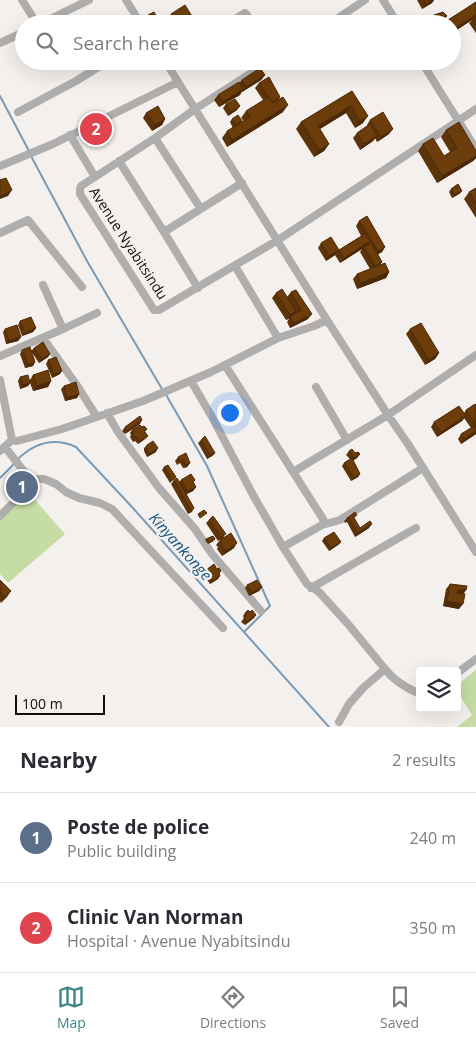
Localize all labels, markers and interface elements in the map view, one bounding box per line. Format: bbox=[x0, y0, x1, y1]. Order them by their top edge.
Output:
search box bbox=[15, 15, 461, 70]
icon: search bbox=[33, 29, 61, 57]
text: Search here bbox=[73, 30, 179, 56]
pin: 2 bbox=[80, 110, 112, 148]
street label: Avenue Nyabitsindu bbox=[85, 183, 173, 303]
your location bbox=[217, 400, 243, 426]
pin: 1 bbox=[6, 468, 38, 506]
water label: Kinyankonge bbox=[145, 508, 217, 584]
map controls bbox=[416, 667, 461, 712]
button: layers bbox=[416, 667, 461, 712]
scale bar bbox=[15, 692, 105, 715]
text: 100 m bbox=[22, 694, 63, 713]
text: Nearby bbox=[20, 746, 97, 774]
text: 2 results bbox=[392, 749, 456, 771]
text: Poste de police bbox=[67, 814, 209, 840]
text: 1 bbox=[31, 827, 41, 849]
text: 240 m bbox=[410, 827, 456, 849]
text: Public building bbox=[67, 840, 176, 862]
text: Clinic Van Norman bbox=[67, 904, 243, 930]
text: 2 bbox=[31, 917, 41, 939]
text: 350 m bbox=[410, 917, 456, 939]
text: Hospital · Avenue Nyabitsindu bbox=[67, 930, 290, 952]
tab: Map bbox=[57, 983, 86, 1032]
tab: Directions bbox=[200, 983, 266, 1032]
tab: Saved bbox=[380, 983, 419, 1032]

